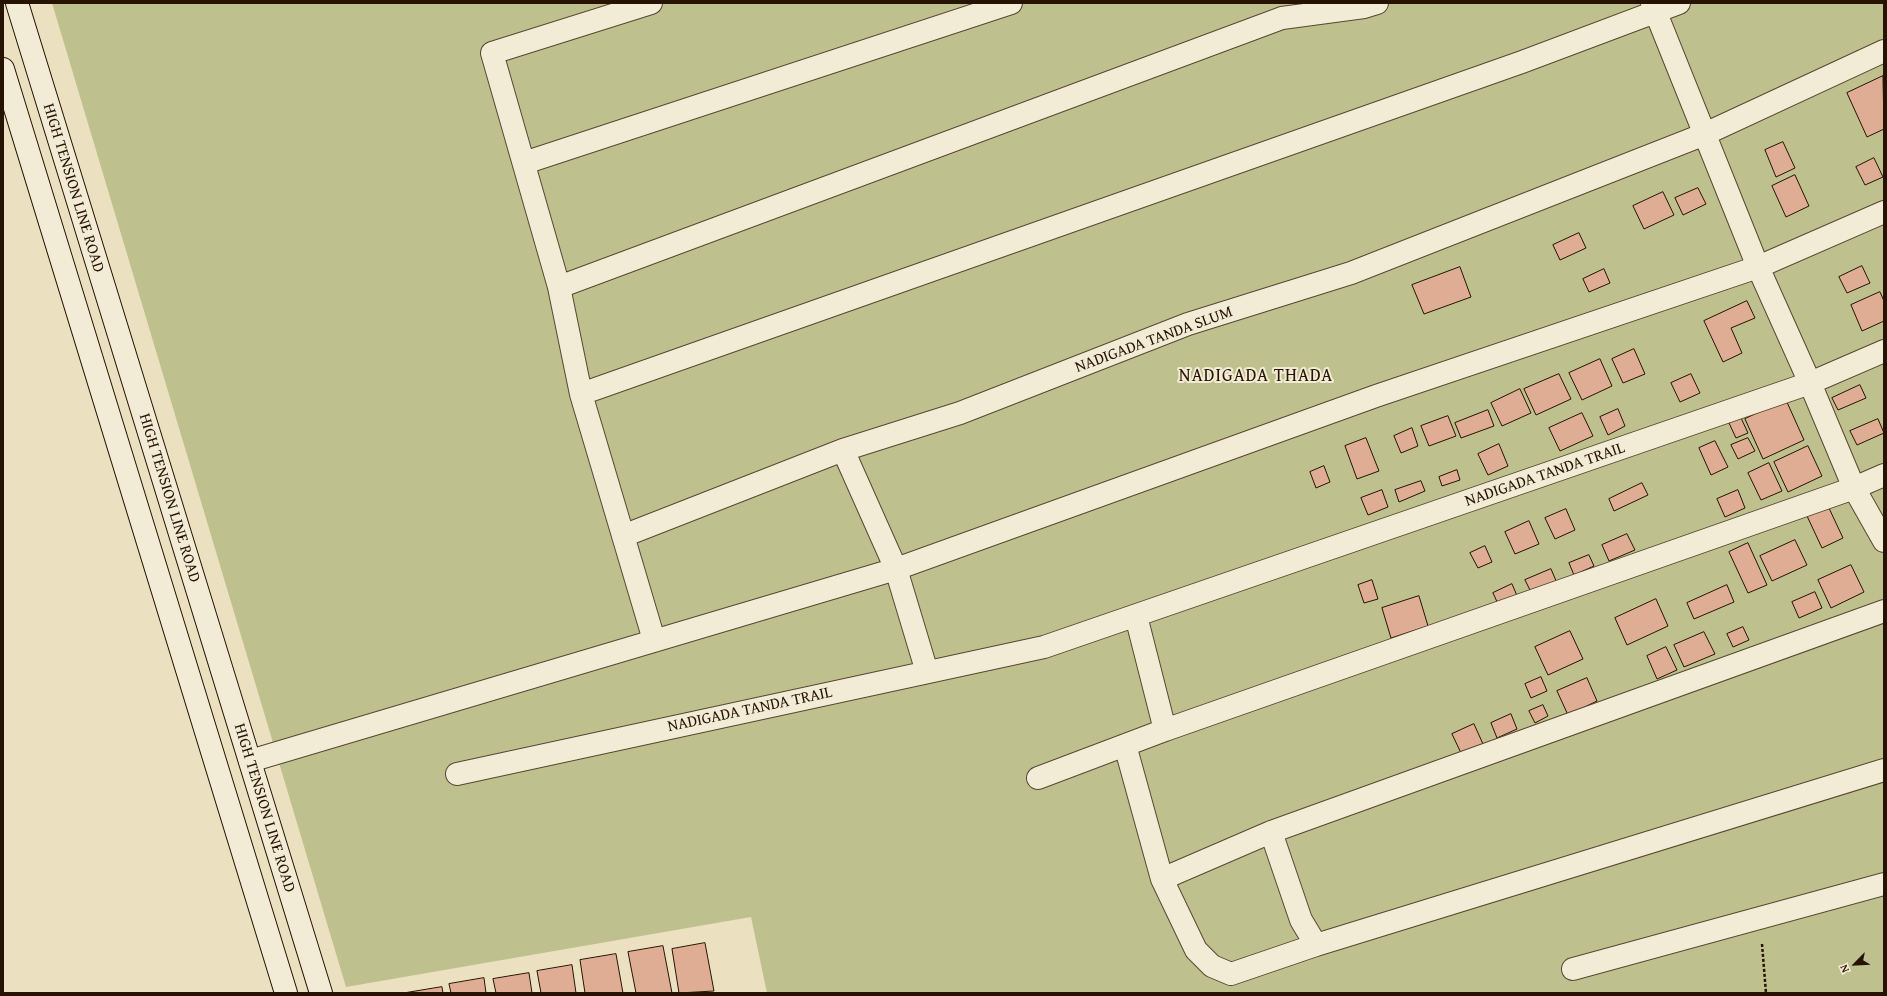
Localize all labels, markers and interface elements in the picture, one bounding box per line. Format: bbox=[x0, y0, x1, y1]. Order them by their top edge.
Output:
street label: HIGH TENSION LINE ROAD bbox=[38, 101, 108, 275]
street label: NADIGADA TANDA SLUM bbox=[1073, 303, 1235, 377]
district label: NADIGADA THADA bbox=[1179, 365, 1333, 387]
street label: HIGH TENSION LINE ROAD bbox=[134, 411, 204, 585]
street label: NADIGADA TANDA TRAIL bbox=[1463, 439, 1627, 511]
street label: NADIGADA TANDA TRAIL bbox=[666, 683, 834, 737]
street label: HIGH TENSION LINE ROAD bbox=[229, 721, 299, 895]
north arrow bbox=[1835, 944, 1875, 984]
text: N bbox=[1835, 962, 1853, 976]

